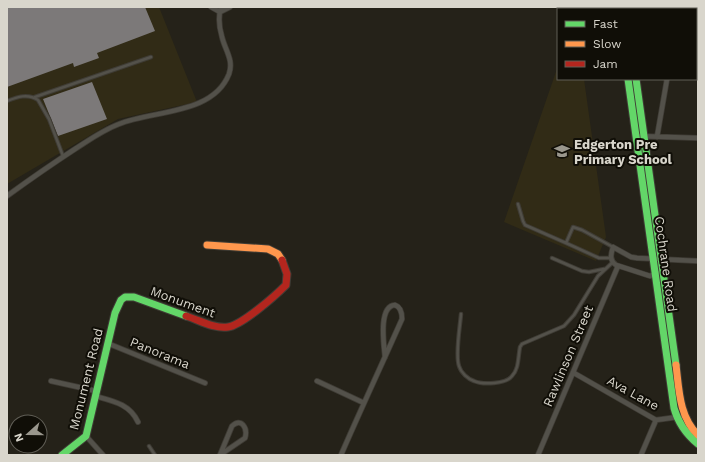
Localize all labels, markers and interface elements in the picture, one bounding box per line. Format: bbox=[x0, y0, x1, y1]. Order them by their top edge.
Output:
legend bbox=[557, 8, 697, 80]
text: Fast bbox=[593, 17, 618, 31]
text: Slow bbox=[593, 37, 621, 51]
text: Jam bbox=[593, 57, 618, 71]
place label: Edgerton Pre Primary School bbox=[574, 137, 673, 167]
school or university icon: Edgerton Pre Primary School bbox=[553, 142, 571, 160]
street label: Cochrane Road bbox=[652, 215, 680, 313]
street label: Monument bbox=[148, 283, 218, 321]
street label: Rawlinson Street bbox=[540, 303, 596, 409]
street label: Monument Road bbox=[66, 327, 106, 431]
street label: Panorama bbox=[128, 334, 193, 372]
street label: Ava Lane bbox=[604, 373, 662, 413]
north arrow bbox=[8, 414, 48, 454]
text: N bbox=[12, 431, 27, 444]

